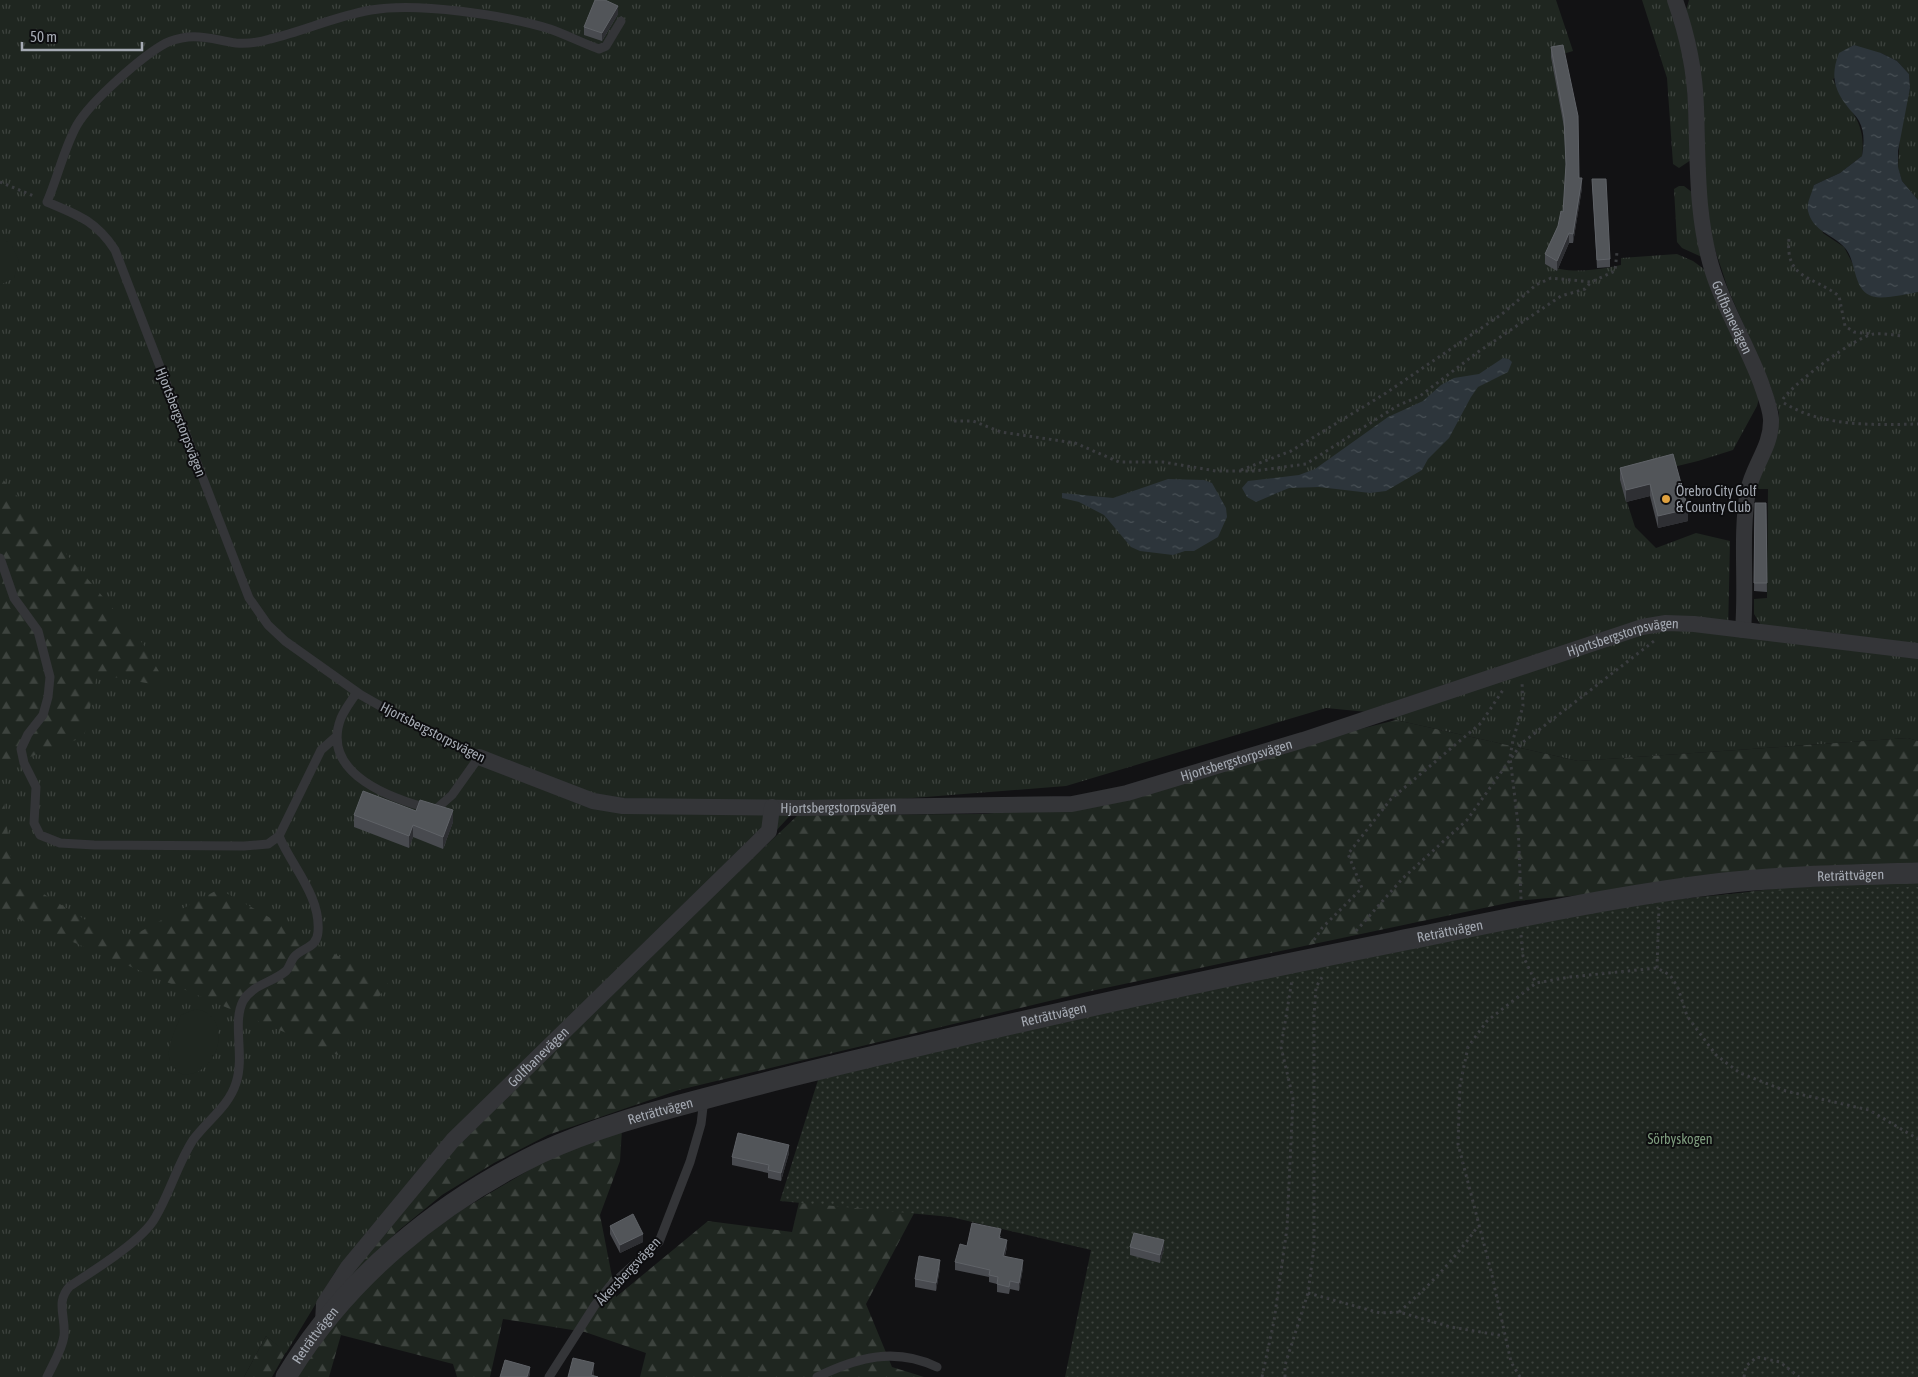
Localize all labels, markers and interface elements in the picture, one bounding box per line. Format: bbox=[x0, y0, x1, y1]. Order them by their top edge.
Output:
scale bar bbox=[22, 20, 142, 52]
text: 50 m bbox=[30, 28, 57, 45]
street label: Golfbanevägen bbox=[1709, 278, 1756, 356]
street label: Hjortsbergstorpsvägen bbox=[153, 365, 209, 479]
place label: Örebro City Golf & Country Club bbox=[1676, 483, 1757, 515]
marker: Örebro City Golf & Country Club bbox=[1660, 493, 1672, 505]
street label: Hjortsbergstorpsvägen bbox=[1565, 615, 1679, 660]
street label: Hjortsbergstorpsvägen bbox=[378, 699, 488, 765]
street label: Hjortsbergstorpsvägen bbox=[1179, 736, 1294, 784]
street label: Hjortsbergstorpsvägen bbox=[780, 799, 896, 816]
street label: Reträttvägen bbox=[1817, 866, 1884, 884]
street label: Reträttvägen bbox=[1416, 916, 1484, 945]
street label: Reträttvägen bbox=[1019, 999, 1088, 1030]
street label: Golfbanevägen bbox=[504, 1024, 572, 1090]
street label: Reträttvägen bbox=[626, 1094, 695, 1128]
park label: Sörbyskogen bbox=[1647, 1131, 1713, 1147]
street label: Åkersbergsvägen bbox=[592, 1233, 663, 1308]
street label: Reträttvägen bbox=[289, 1303, 341, 1367]

